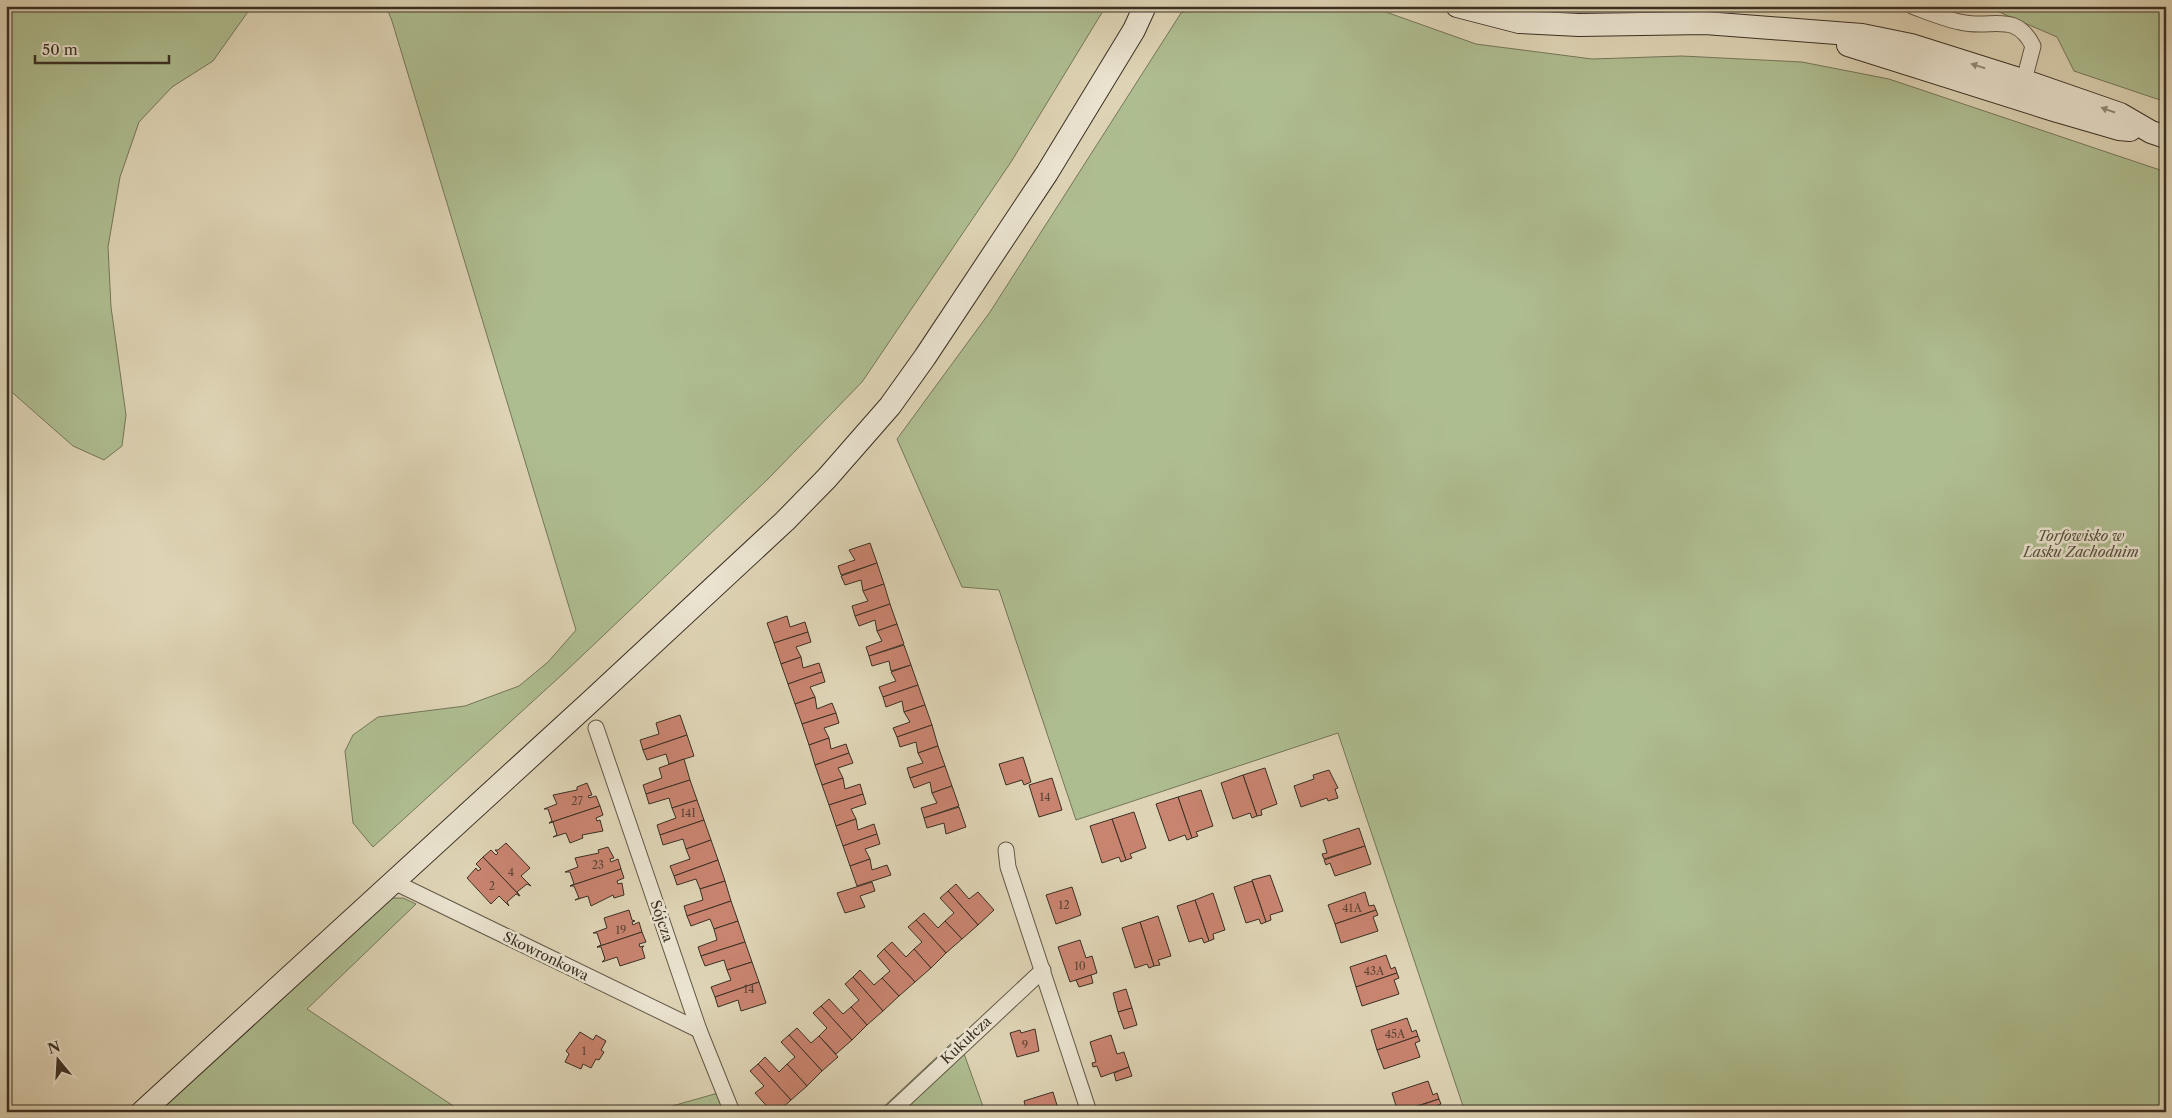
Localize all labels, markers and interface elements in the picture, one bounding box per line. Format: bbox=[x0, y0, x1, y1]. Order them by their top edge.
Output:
scale bar bbox=[35, 32, 169, 64]
text: 50 m bbox=[42, 40, 78, 59]
one-way arrow bbox=[1971, 62, 1986, 69]
one-way arrow bbox=[2100, 105, 2115, 113]
park label: Torfowisko w Lasku Zachodnim bbox=[2022, 527, 2139, 561]
house number: 14 bbox=[1040, 790, 1050, 804]
house number: 27 bbox=[571, 794, 583, 808]
house number: 14I bbox=[680, 806, 696, 820]
house number: 23 bbox=[592, 858, 604, 872]
house number: 4 bbox=[508, 865, 514, 879]
house number: 2 bbox=[489, 879, 495, 893]
street label: Sójcza bbox=[647, 898, 678, 945]
house number: 12 bbox=[1059, 898, 1069, 912]
house number: 41A bbox=[1342, 901, 1363, 915]
house number: 19 bbox=[615, 923, 627, 937]
street label: Skowronkowa bbox=[500, 928, 592, 985]
house number: 10 bbox=[1074, 959, 1086, 973]
house number: 43A bbox=[1364, 964, 1385, 978]
house number: 14 bbox=[744, 982, 754, 996]
street label: Kukułcza bbox=[937, 1012, 995, 1068]
house number: 45A bbox=[1385, 1027, 1406, 1041]
north arrow bbox=[32, 1036, 82, 1086]
text: N bbox=[45, 1037, 63, 1058]
house number: 9 bbox=[1022, 1038, 1028, 1052]
house number: 1 bbox=[582, 1044, 587, 1058]

